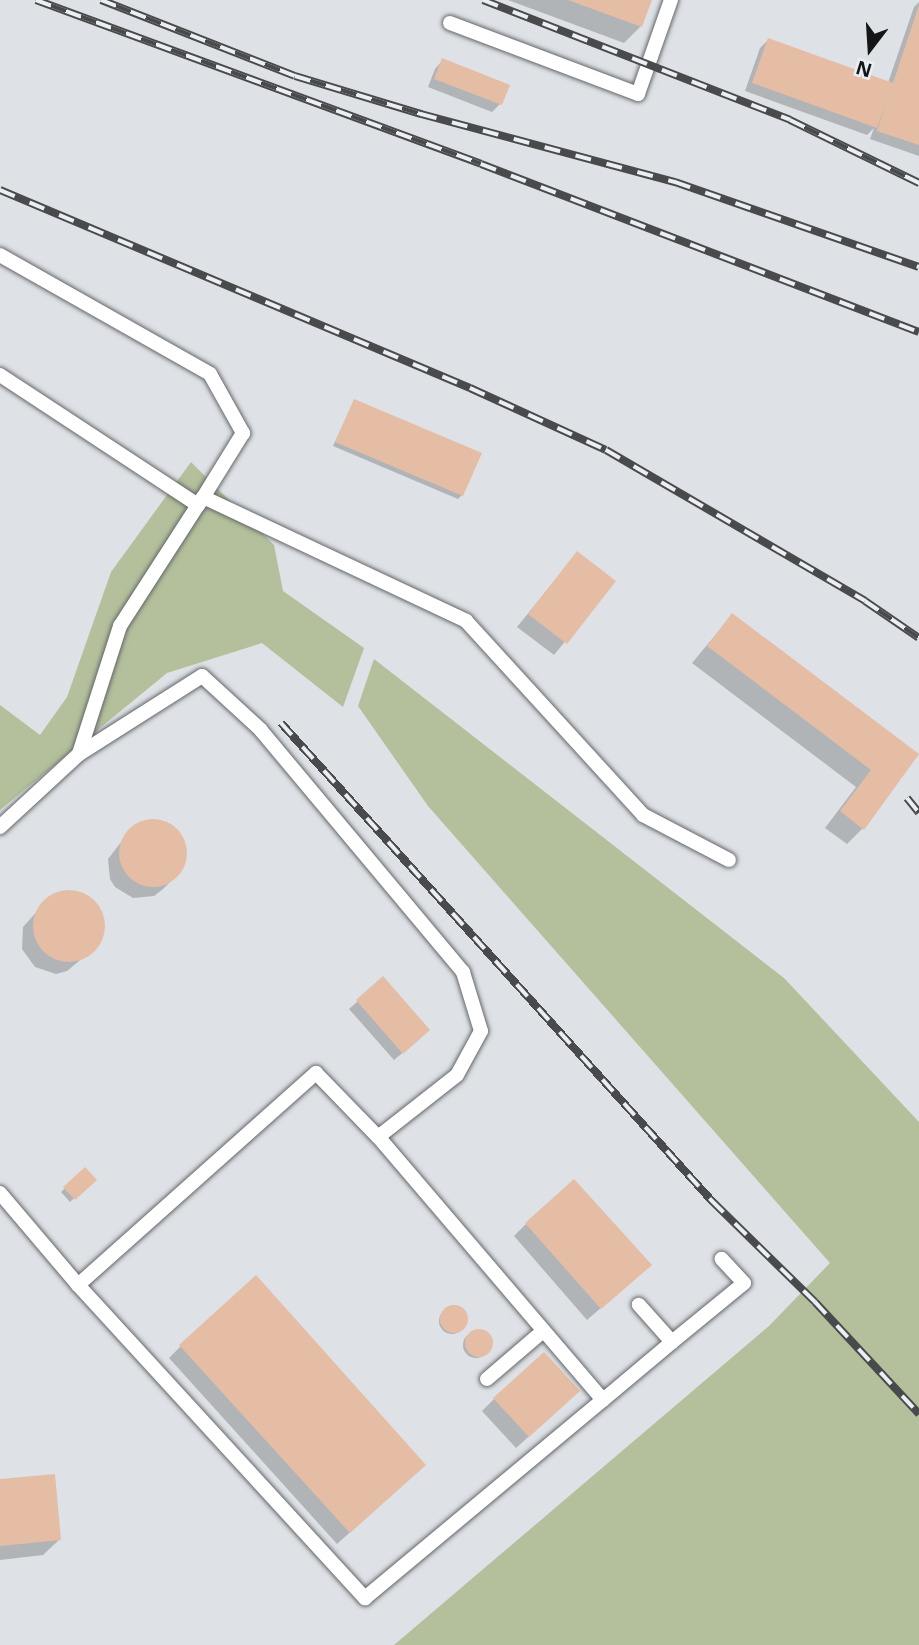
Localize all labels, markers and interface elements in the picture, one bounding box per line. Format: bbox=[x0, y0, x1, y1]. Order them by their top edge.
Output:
north arrow bbox=[835, 14, 905, 84]
text: N bbox=[853, 54, 875, 84]

